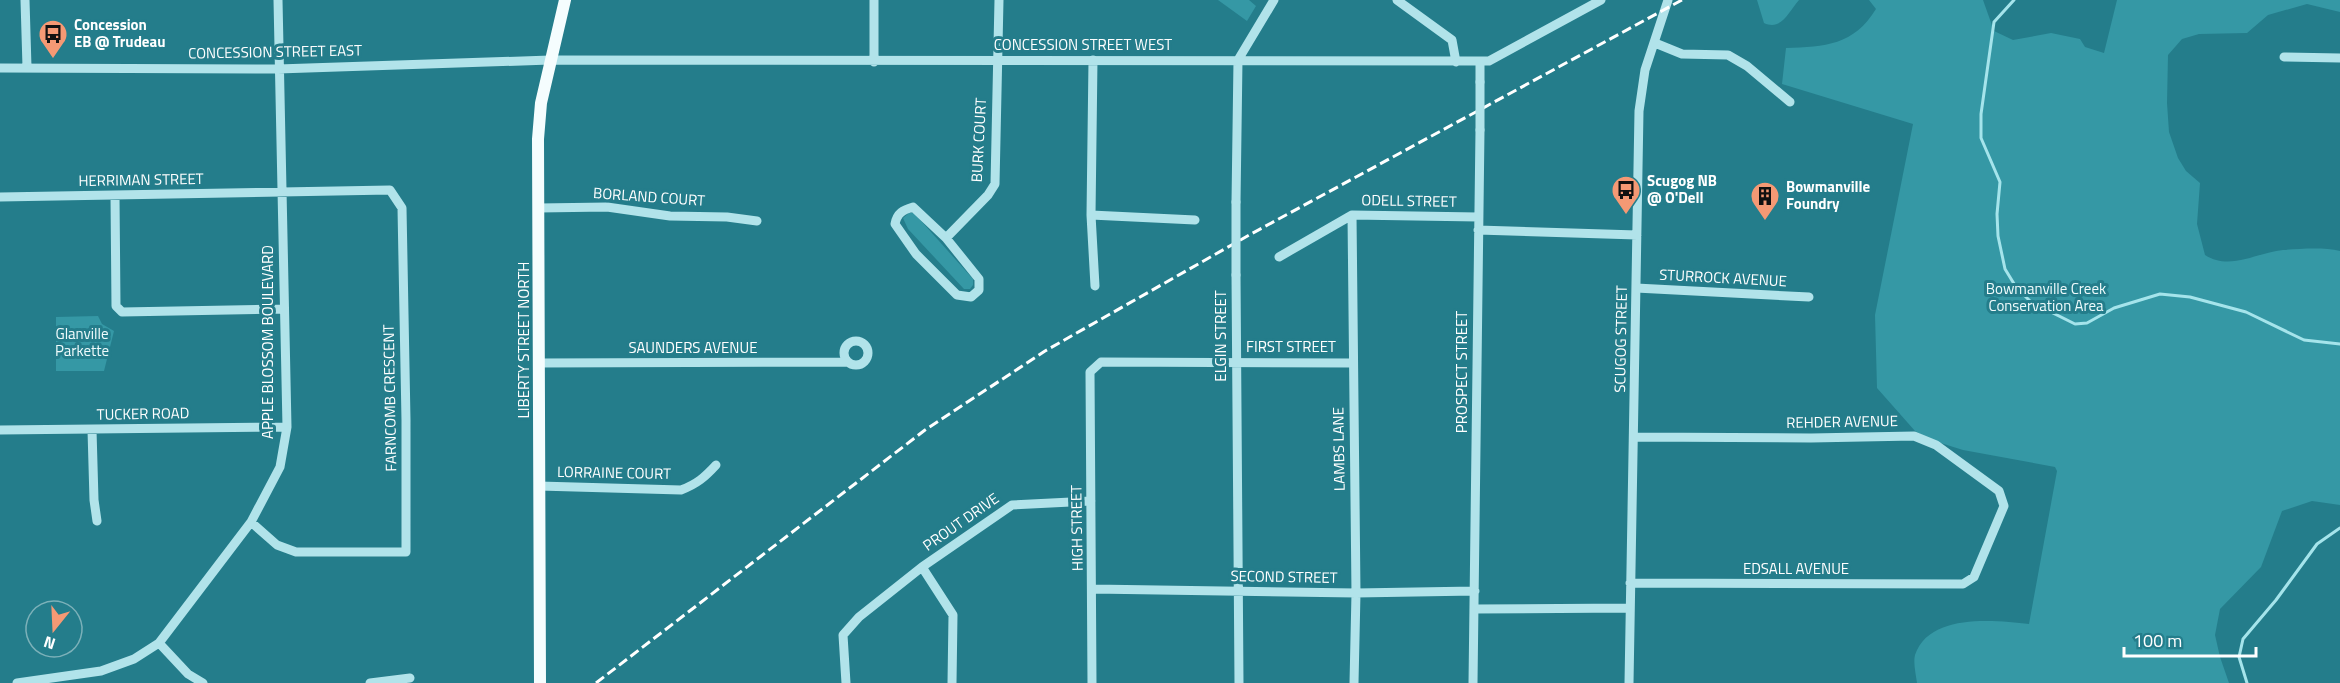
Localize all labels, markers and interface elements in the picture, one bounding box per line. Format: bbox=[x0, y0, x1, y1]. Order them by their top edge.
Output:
place label: Concession EB @ Trudeau bbox=[74, 13, 165, 53]
bus stop icon: Concession EB @ Trudeau bbox=[37, 18, 69, 60]
street label: CONCESSION STREET WEST bbox=[994, 33, 1172, 56]
street label: CONCESSION STREET EAST bbox=[188, 38, 362, 65]
street label: BURK COURT bbox=[965, 97, 992, 183]
street label: HERRIMAN STREET bbox=[78, 167, 204, 192]
place label: Scugog NB @ O'Dell bbox=[1647, 169, 1717, 209]
bus stop icon: Scugog NB @ O'Dell bbox=[1610, 174, 1642, 216]
place label: Bowmanville Foundry bbox=[1786, 175, 1871, 215]
building icon: Bowmanville Foundry bbox=[1749, 180, 1781, 222]
street label: BORLAND COURT bbox=[592, 181, 706, 212]
street label: ODELL STREET bbox=[1361, 188, 1457, 213]
street label: APPLE BLOSSOM BOULEVARD bbox=[256, 245, 279, 439]
street label: LIBERTY STREET NORTH bbox=[512, 262, 535, 418]
street label: STURROCK AVENUE bbox=[1659, 263, 1787, 292]
park label: Bowmanville Creek Conservation Area bbox=[1986, 277, 2106, 317]
street label: SCUGOG STREET bbox=[1608, 285, 1633, 393]
street label: ELGIN STREET bbox=[1209, 290, 1232, 382]
street label: PROSPECT STREET bbox=[1450, 311, 1473, 433]
park label: Glanville Parkette bbox=[55, 322, 109, 362]
street label: FARNCOMB CRESCENT bbox=[377, 324, 402, 472]
street label: FIRST STREET bbox=[1246, 335, 1336, 358]
street label: SAUNDERS AVENUE bbox=[629, 336, 757, 359]
street label: TUCKER ROAD bbox=[96, 401, 190, 426]
street label: LAMBS LANE bbox=[1326, 407, 1351, 491]
street label: REHDER AVENUE bbox=[1786, 409, 1898, 434]
street label: LORRAINE COURT bbox=[557, 460, 671, 485]
street label: HIGH STREET bbox=[1064, 485, 1089, 571]
street label: PROUT DRIVE bbox=[918, 487, 1004, 556]
street label: EDSALL AVENUE bbox=[1743, 557, 1849, 580]
street label: SECOND STREET bbox=[1230, 564, 1338, 589]
north arrow bbox=[24, 599, 84, 659]
scale bar bbox=[2124, 620, 2256, 658]
text: 100 m bbox=[2133, 627, 2182, 654]
text: N bbox=[40, 630, 58, 656]

